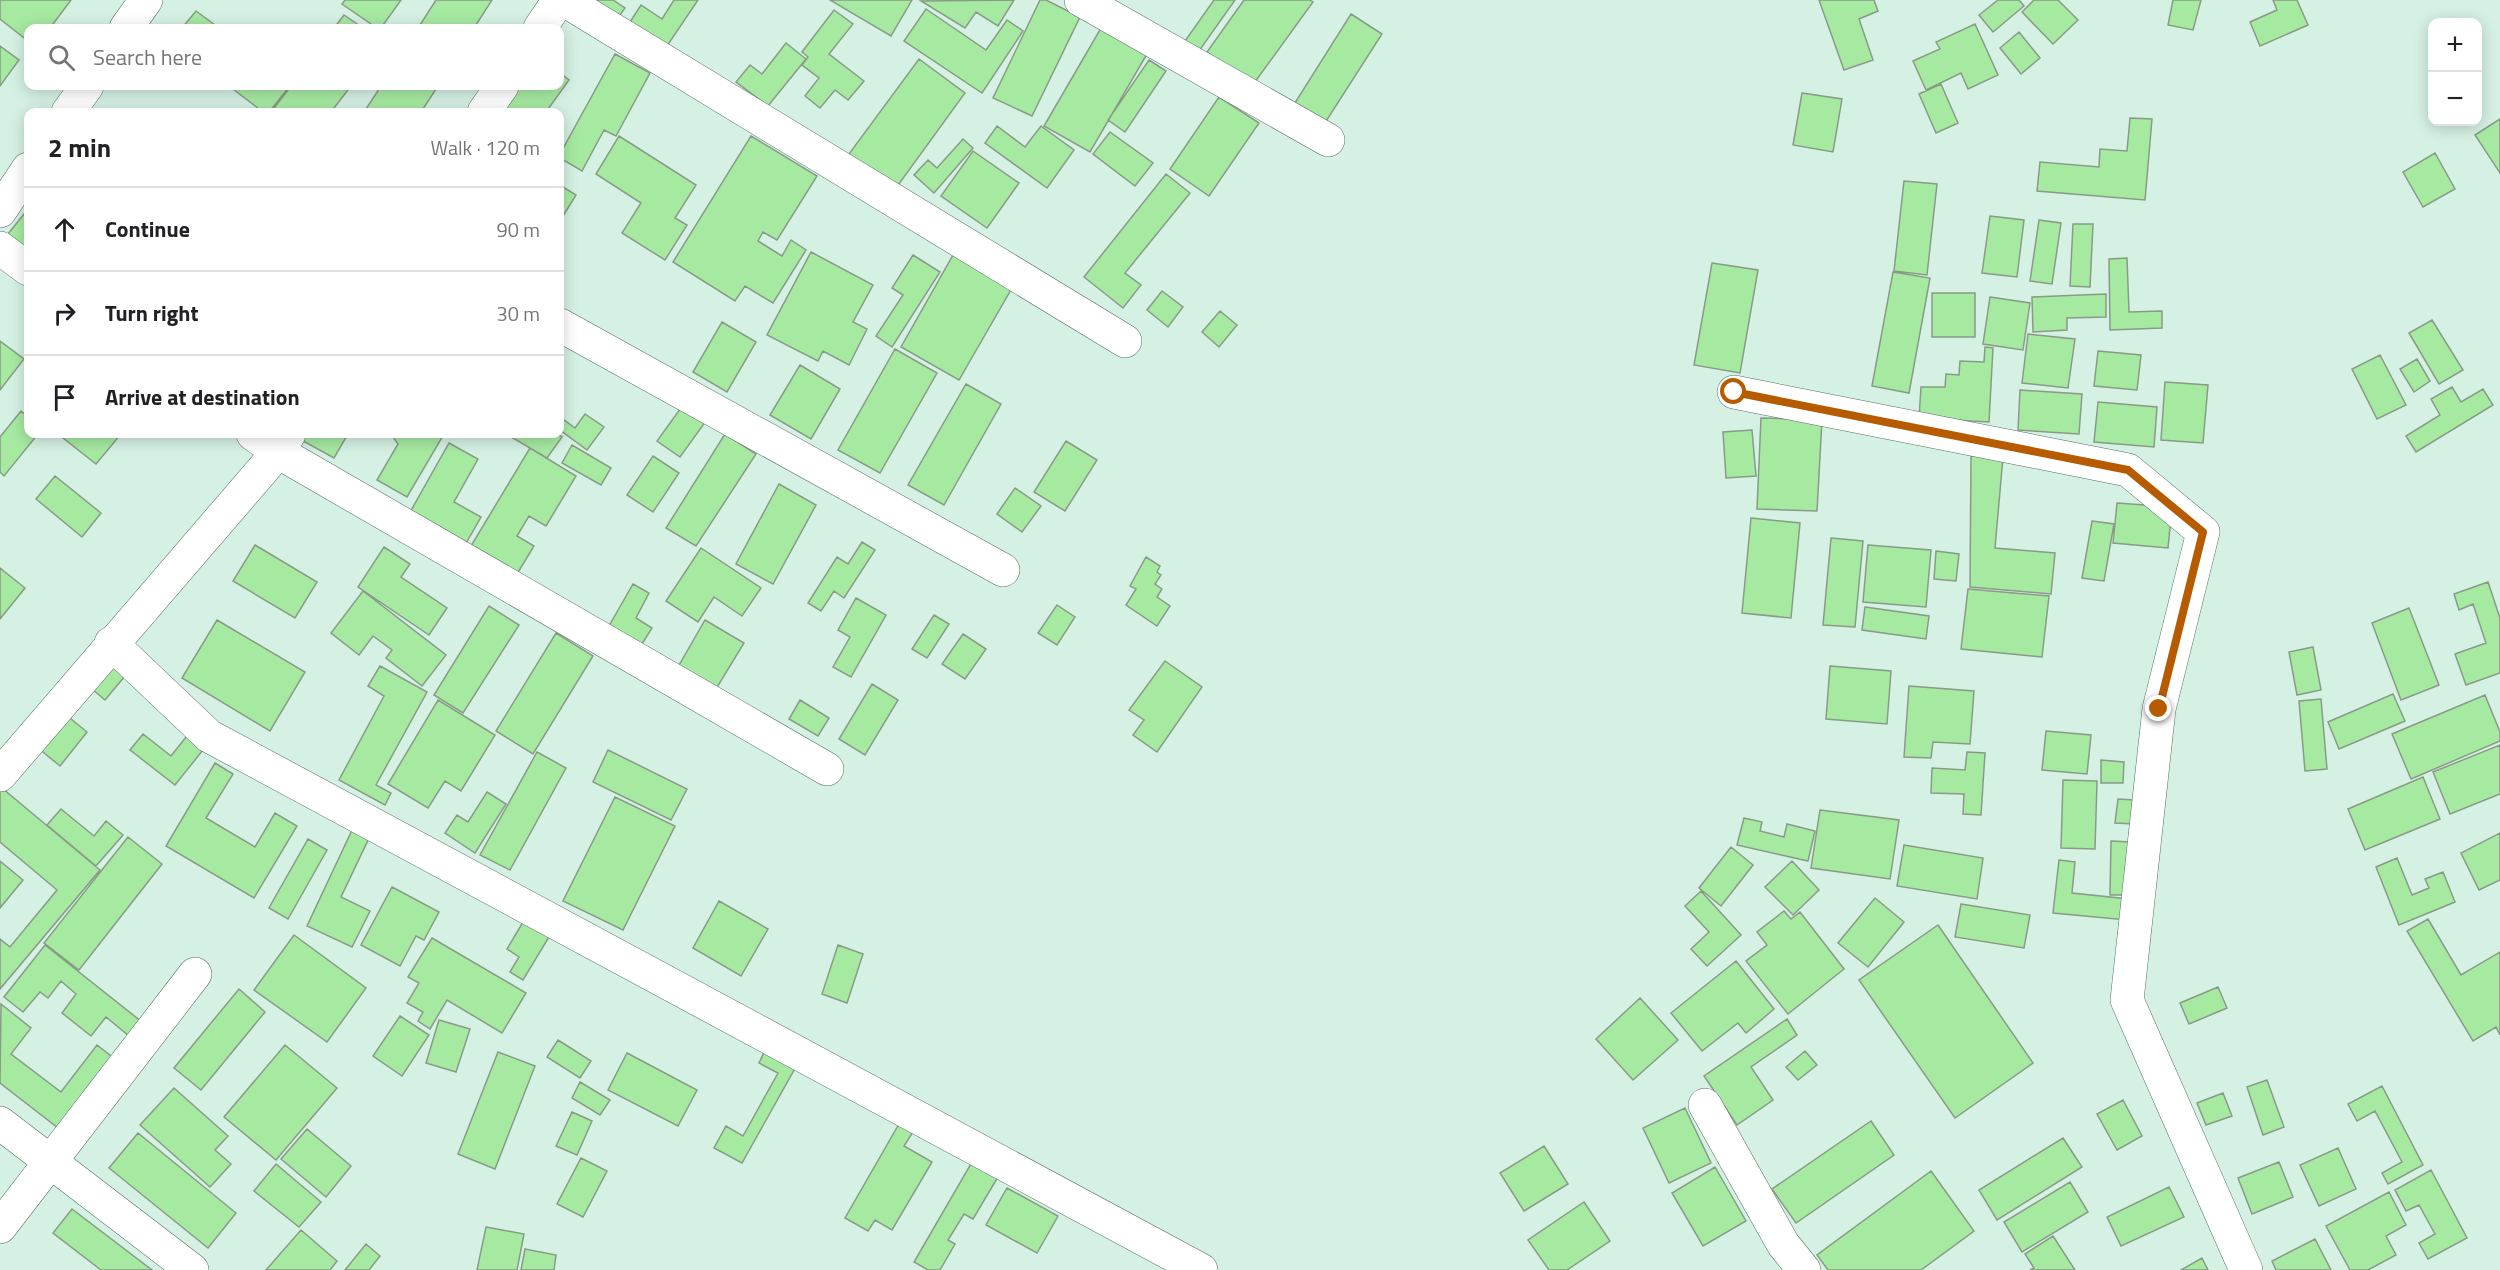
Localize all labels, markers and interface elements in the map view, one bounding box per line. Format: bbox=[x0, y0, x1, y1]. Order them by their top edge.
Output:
map controls bbox=[2428, 18, 2482, 126]
button: + bbox=[2428, 18, 2482, 72]
search box bbox=[24, 24, 564, 90]
text: Search here bbox=[93, 40, 202, 74]
icon: search bbox=[45, 41, 78, 74]
button: − bbox=[2428, 72, 2482, 126]
text: 2 min bbox=[48, 128, 111, 167]
text: Walk · 120 m bbox=[431, 132, 540, 163]
text: Continue bbox=[105, 212, 190, 246]
icon: ahead bbox=[48, 213, 81, 246]
text: 90 m bbox=[496, 214, 540, 245]
text: Turn right bbox=[105, 296, 199, 330]
icon: right bbox=[48, 297, 81, 330]
text: 30 m bbox=[496, 298, 540, 329]
route start bbox=[1720, 378, 1746, 404]
text: Arrive at destination bbox=[105, 380, 300, 414]
icon: arrive bbox=[48, 381, 81, 414]
route end bbox=[2145, 695, 2171, 721]

